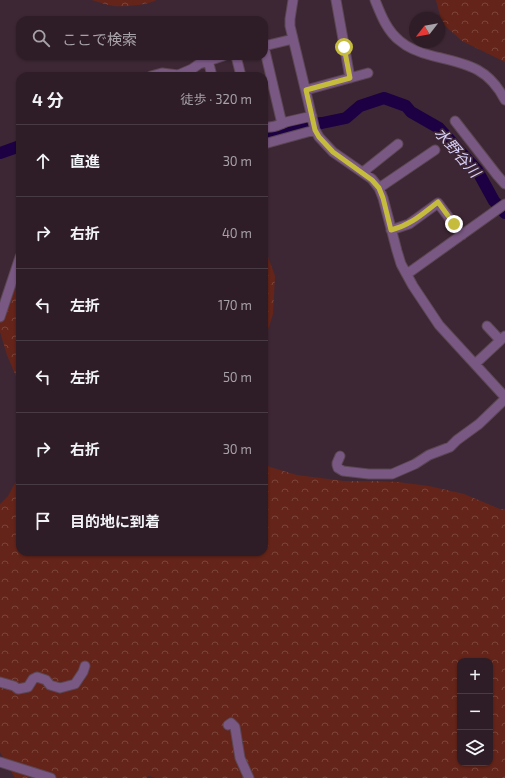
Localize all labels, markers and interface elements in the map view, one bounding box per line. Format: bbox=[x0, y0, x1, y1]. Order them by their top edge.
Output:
north arrow bbox=[409, 12, 445, 48]
search box bbox=[16, 16, 268, 60]
icon: search bbox=[30, 27, 52, 49]
text: ここで検索 bbox=[62, 30, 137, 48]
route start bbox=[335, 38, 353, 56]
text: 4 分 bbox=[32, 89, 64, 109]
text: 徒歩 · 320 m bbox=[180, 91, 252, 107]
water label: 水野谷川 bbox=[432, 123, 486, 182]
icon: ahead bbox=[32, 150, 54, 172]
text: 直進 bbox=[70, 152, 100, 170]
text: 30 m bbox=[223, 153, 252, 169]
route end bbox=[445, 215, 463, 233]
icon: right bbox=[32, 222, 54, 244]
text: 右折 bbox=[70, 224, 100, 242]
text: 40 m bbox=[222, 225, 252, 241]
icon: left bbox=[32, 294, 54, 316]
text: 左折 bbox=[70, 296, 100, 314]
text: 170 m bbox=[218, 297, 252, 313]
icon: left bbox=[32, 366, 54, 388]
text: 左折 bbox=[70, 368, 100, 386]
text: 50 m bbox=[223, 369, 252, 385]
icon: right bbox=[32, 438, 54, 460]
text: 右折 bbox=[70, 440, 100, 458]
text: 30 m bbox=[223, 441, 252, 457]
icon: arrive bbox=[32, 510, 54, 532]
text: 目的地に到着 bbox=[70, 512, 160, 530]
map controls bbox=[457, 658, 493, 766]
button: + bbox=[457, 658, 493, 694]
button: − bbox=[457, 694, 493, 730]
button: layers bbox=[457, 730, 493, 766]

